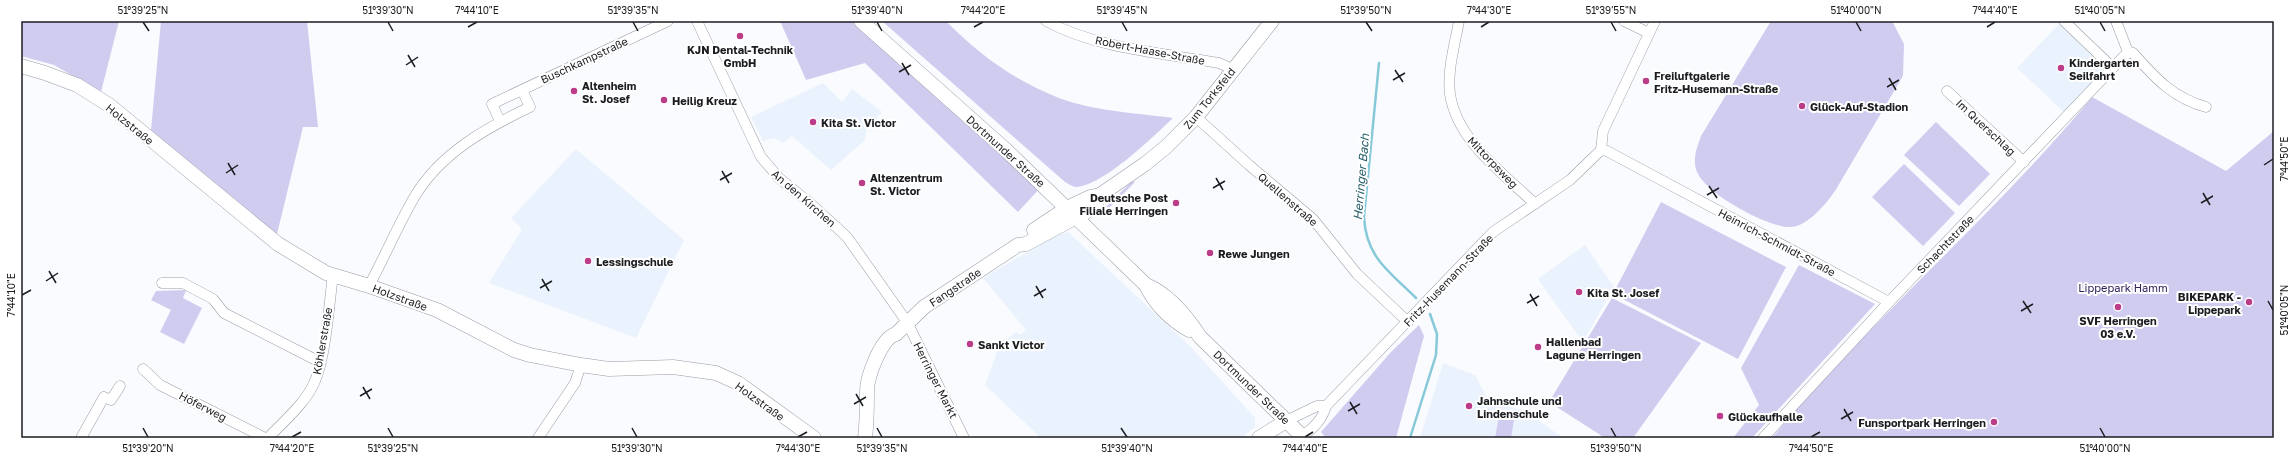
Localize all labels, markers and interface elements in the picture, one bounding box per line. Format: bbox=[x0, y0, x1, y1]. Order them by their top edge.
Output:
text: 51°39'25"N bbox=[118, 4, 168, 16]
text: 51°39'30"N bbox=[362, 4, 414, 16]
text: 7°44'10"E bbox=[455, 4, 499, 16]
text: 51°39'35"N bbox=[608, 4, 659, 16]
text: 51°39'40"N bbox=[851, 4, 903, 16]
text: 7°44'20"E bbox=[961, 4, 1005, 16]
text: 51°39'45"N bbox=[1096, 4, 1148, 16]
text: 51°39'50"N bbox=[1340, 4, 1392, 16]
text: 7°44'30"E bbox=[1467, 4, 1511, 16]
text: 51°39'55"N bbox=[1586, 4, 1636, 16]
text: 51°40'00"N bbox=[1830, 4, 1882, 16]
text: 7°44'40"E bbox=[1973, 4, 2018, 16]
text: 51°40'05"N bbox=[2075, 4, 2125, 16]
marker: KJN Dental-Technik GmbH bbox=[735, 31, 745, 41]
street label: Robert-Haase-Straße bbox=[1094, 33, 1206, 67]
street label: Buschkampstraße bbox=[538, 34, 630, 86]
place label: KJN Dental-Technik GmbH bbox=[687, 43, 794, 69]
place label: Kindergarten Seilfahrt bbox=[2069, 56, 2140, 82]
marker: Kindergarten Seilfahrt bbox=[2056, 63, 2066, 73]
street label: Zum Torksfeld bbox=[1180, 65, 1238, 131]
place label: Freiluftgalerie Fritz-Husemann-Straße bbox=[1654, 69, 1779, 95]
marker: Freiluftgalerie Fritz-Husemann-Straße bbox=[1641, 76, 1651, 86]
place label: Altenheim St. Josef bbox=[582, 79, 637, 105]
marker: Altenheim St. Josef bbox=[569, 86, 579, 96]
place label: Heilig Kreuz bbox=[672, 94, 737, 107]
marker: Heilig Kreuz bbox=[659, 95, 669, 105]
street label: Im Querschlag bbox=[1954, 96, 2018, 158]
place label: Glück-Auf-Stadion bbox=[1810, 100, 1909, 113]
street label: Holzstraße bbox=[104, 101, 156, 147]
marker: Glück-Auf-Stadion bbox=[1797, 101, 1807, 111]
street label: Dortmunder Straße bbox=[964, 112, 1048, 190]
place label: Kita St. Victor bbox=[821, 116, 897, 129]
marker: Kita St. Victor bbox=[808, 117, 818, 127]
water label: Herringer Bach bbox=[1350, 132, 1372, 221]
street label: Mittorpsweg bbox=[1465, 134, 1521, 190]
text: 7°44'50"E bbox=[2278, 137, 2290, 181]
street label: An den Kirchen bbox=[769, 167, 839, 229]
street label: Quellenstraße bbox=[1256, 170, 1320, 228]
place label: Altenzentrum St. Victor bbox=[870, 171, 943, 197]
marker: Altenzentrum St. Victor bbox=[857, 178, 867, 188]
place label: Deutsche Post Filiale Herringen bbox=[1079, 191, 1169, 217]
marker: Deutsche Post Filiale Herringen bbox=[1171, 198, 1181, 208]
street label: Heinrich-Schmidt-Straße bbox=[1716, 206, 1838, 278]
street label: Schachtstraße bbox=[1914, 212, 1976, 276]
street label: Fritz-Husemann-Straße bbox=[1401, 231, 1495, 329]
place label: Rewe Jungen bbox=[1218, 247, 1290, 260]
marker: Rewe Jungen bbox=[1205, 248, 1215, 258]
place label: Lessingschule bbox=[596, 255, 674, 268]
marker: Lessingschule bbox=[583, 256, 593, 266]
street label: Fangstraße bbox=[927, 265, 983, 309]
text: 7°44'10"E bbox=[5, 273, 17, 317]
street label: Holzstraße bbox=[371, 281, 429, 313]
park label: Lippepark Hamm bbox=[2078, 281, 2168, 294]
text: 51°40'05"N bbox=[2278, 285, 2290, 335]
place label: Kita St. Josef bbox=[1587, 286, 1659, 299]
marker: Kita St. Josef bbox=[1574, 287, 1584, 297]
place label: BIKEPARK - Lippepark bbox=[2178, 290, 2242, 316]
marker: BIKEPARK - Lippepark bbox=[2244, 297, 2254, 307]
marker: SVF Herringen 03 e.V. bbox=[2113, 302, 2123, 312]
street label: Köhlerstraße bbox=[310, 306, 334, 376]
place label: SVF Herringen 03 e.V. bbox=[2079, 314, 2157, 340]
place label: Hallenbad Lagune Herringen bbox=[1546, 335, 1641, 361]
place label: Sankt Victor bbox=[978, 338, 1045, 351]
marker: Sankt Victor bbox=[965, 339, 975, 349]
street label: Herringer Markt bbox=[911, 340, 961, 420]
marker: Hallenbad Lagune Herringen bbox=[1533, 342, 1543, 352]
street label: Dortmunder Straße bbox=[1211, 347, 1293, 427]
street label: Holzstraße bbox=[733, 379, 787, 423]
street label: Höferweg bbox=[177, 388, 229, 424]
place label: Jahnschule und Lindenschule bbox=[1477, 394, 1562, 420]
marker: Jahnschule und Lindenschule bbox=[1464, 401, 1474, 411]
place label: Glückaufhalle bbox=[1728, 410, 1803, 423]
marker: Glückaufhalle bbox=[1715, 411, 1725, 421]
place label: Funsportpark Herringen bbox=[1858, 416, 1986, 429]
marker: Funsportpark Herringen bbox=[1989, 417, 1999, 427]
text: 51°39'20"N bbox=[122, 442, 174, 454]
text: 7°44'20"E bbox=[270, 442, 314, 454]
text: 51°39'25"N bbox=[368, 442, 418, 454]
text: 51°39'30"N bbox=[611, 442, 663, 454]
text: 7°44'30"E bbox=[776, 442, 820, 454]
text: 51°39'35"N bbox=[857, 442, 908, 454]
text: 51°39'40"N bbox=[1101, 442, 1153, 454]
text: 7°44'40"E bbox=[1283, 442, 1328, 454]
text: 51°39'50"N bbox=[1590, 442, 1642, 454]
text: 7°44'50"E bbox=[1789, 442, 1833, 454]
text: 51°40'00"N bbox=[2079, 442, 2131, 454]

